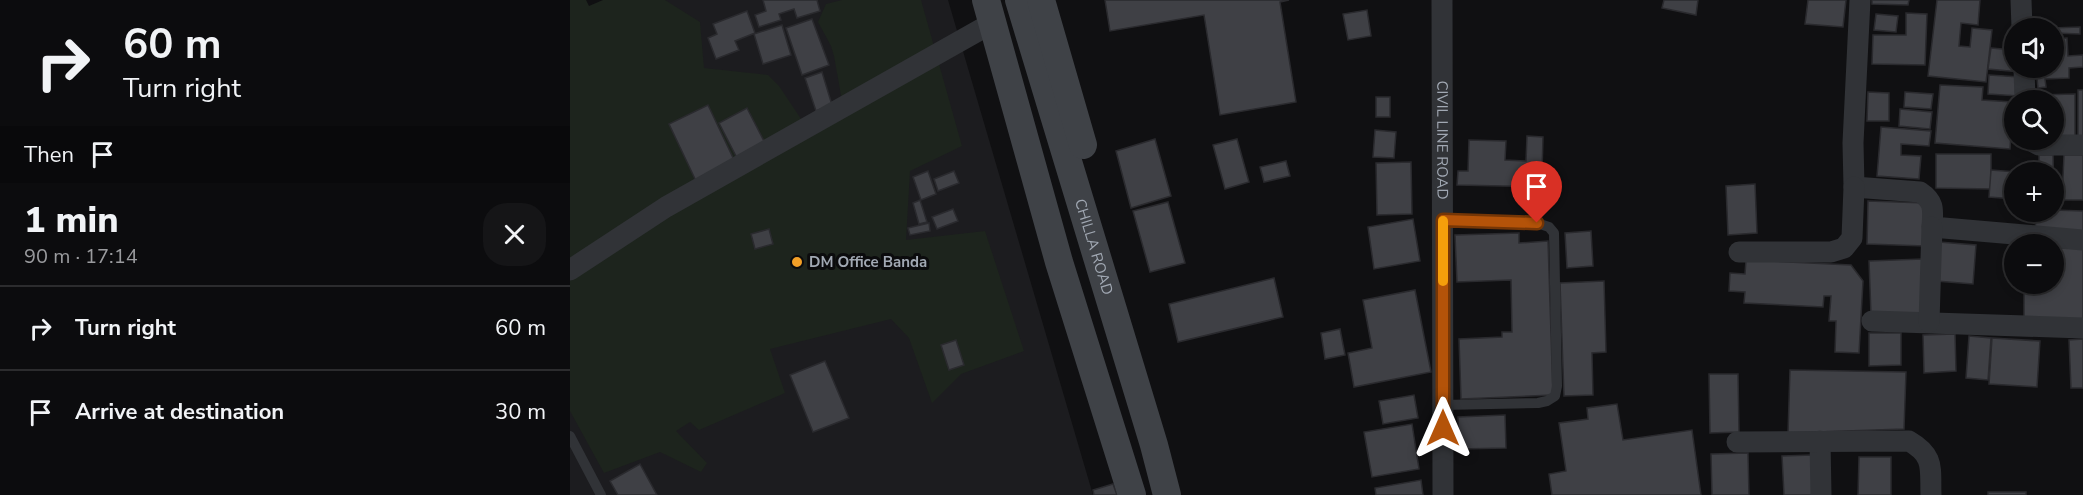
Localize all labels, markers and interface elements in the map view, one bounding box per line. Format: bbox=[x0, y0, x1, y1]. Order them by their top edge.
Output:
text: 60 m bbox=[123, 16, 222, 73]
map controls bbox=[2004, 18, 2064, 294]
button: sound bbox=[2004, 18, 2064, 78]
icon: right bbox=[24, 24, 102, 102]
text: Turn right bbox=[123, 70, 241, 107]
street label: CIVIL LINE ROAD bbox=[1432, 80, 1452, 200]
button: search bbox=[2004, 90, 2064, 150]
icon: arrive bbox=[86, 138, 119, 171]
text: Then bbox=[24, 140, 74, 170]
pin bbox=[1511, 161, 1562, 223]
button: + bbox=[2004, 162, 2064, 222]
icon: arrive bbox=[1520, 170, 1553, 203]
text: 1 min bbox=[24, 196, 119, 245]
street label: CHILLA ROAD bbox=[1070, 196, 1118, 297]
button: close bbox=[483, 203, 546, 266]
button: − bbox=[2004, 234, 2064, 294]
text: 90 m · 17:14 bbox=[24, 243, 138, 270]
place label: DM Office Banda bbox=[809, 252, 927, 272]
marker: DM Office Banda bbox=[790, 255, 804, 269]
icon: right bbox=[24, 312, 57, 345]
text: Turn right bbox=[75, 313, 176, 343]
text: 60 m bbox=[495, 313, 546, 343]
icon: arrive bbox=[24, 396, 57, 429]
position arrow bbox=[1411, 396, 1475, 460]
text: Arrive at destination bbox=[75, 397, 284, 427]
text: 30 m bbox=[495, 397, 546, 427]

